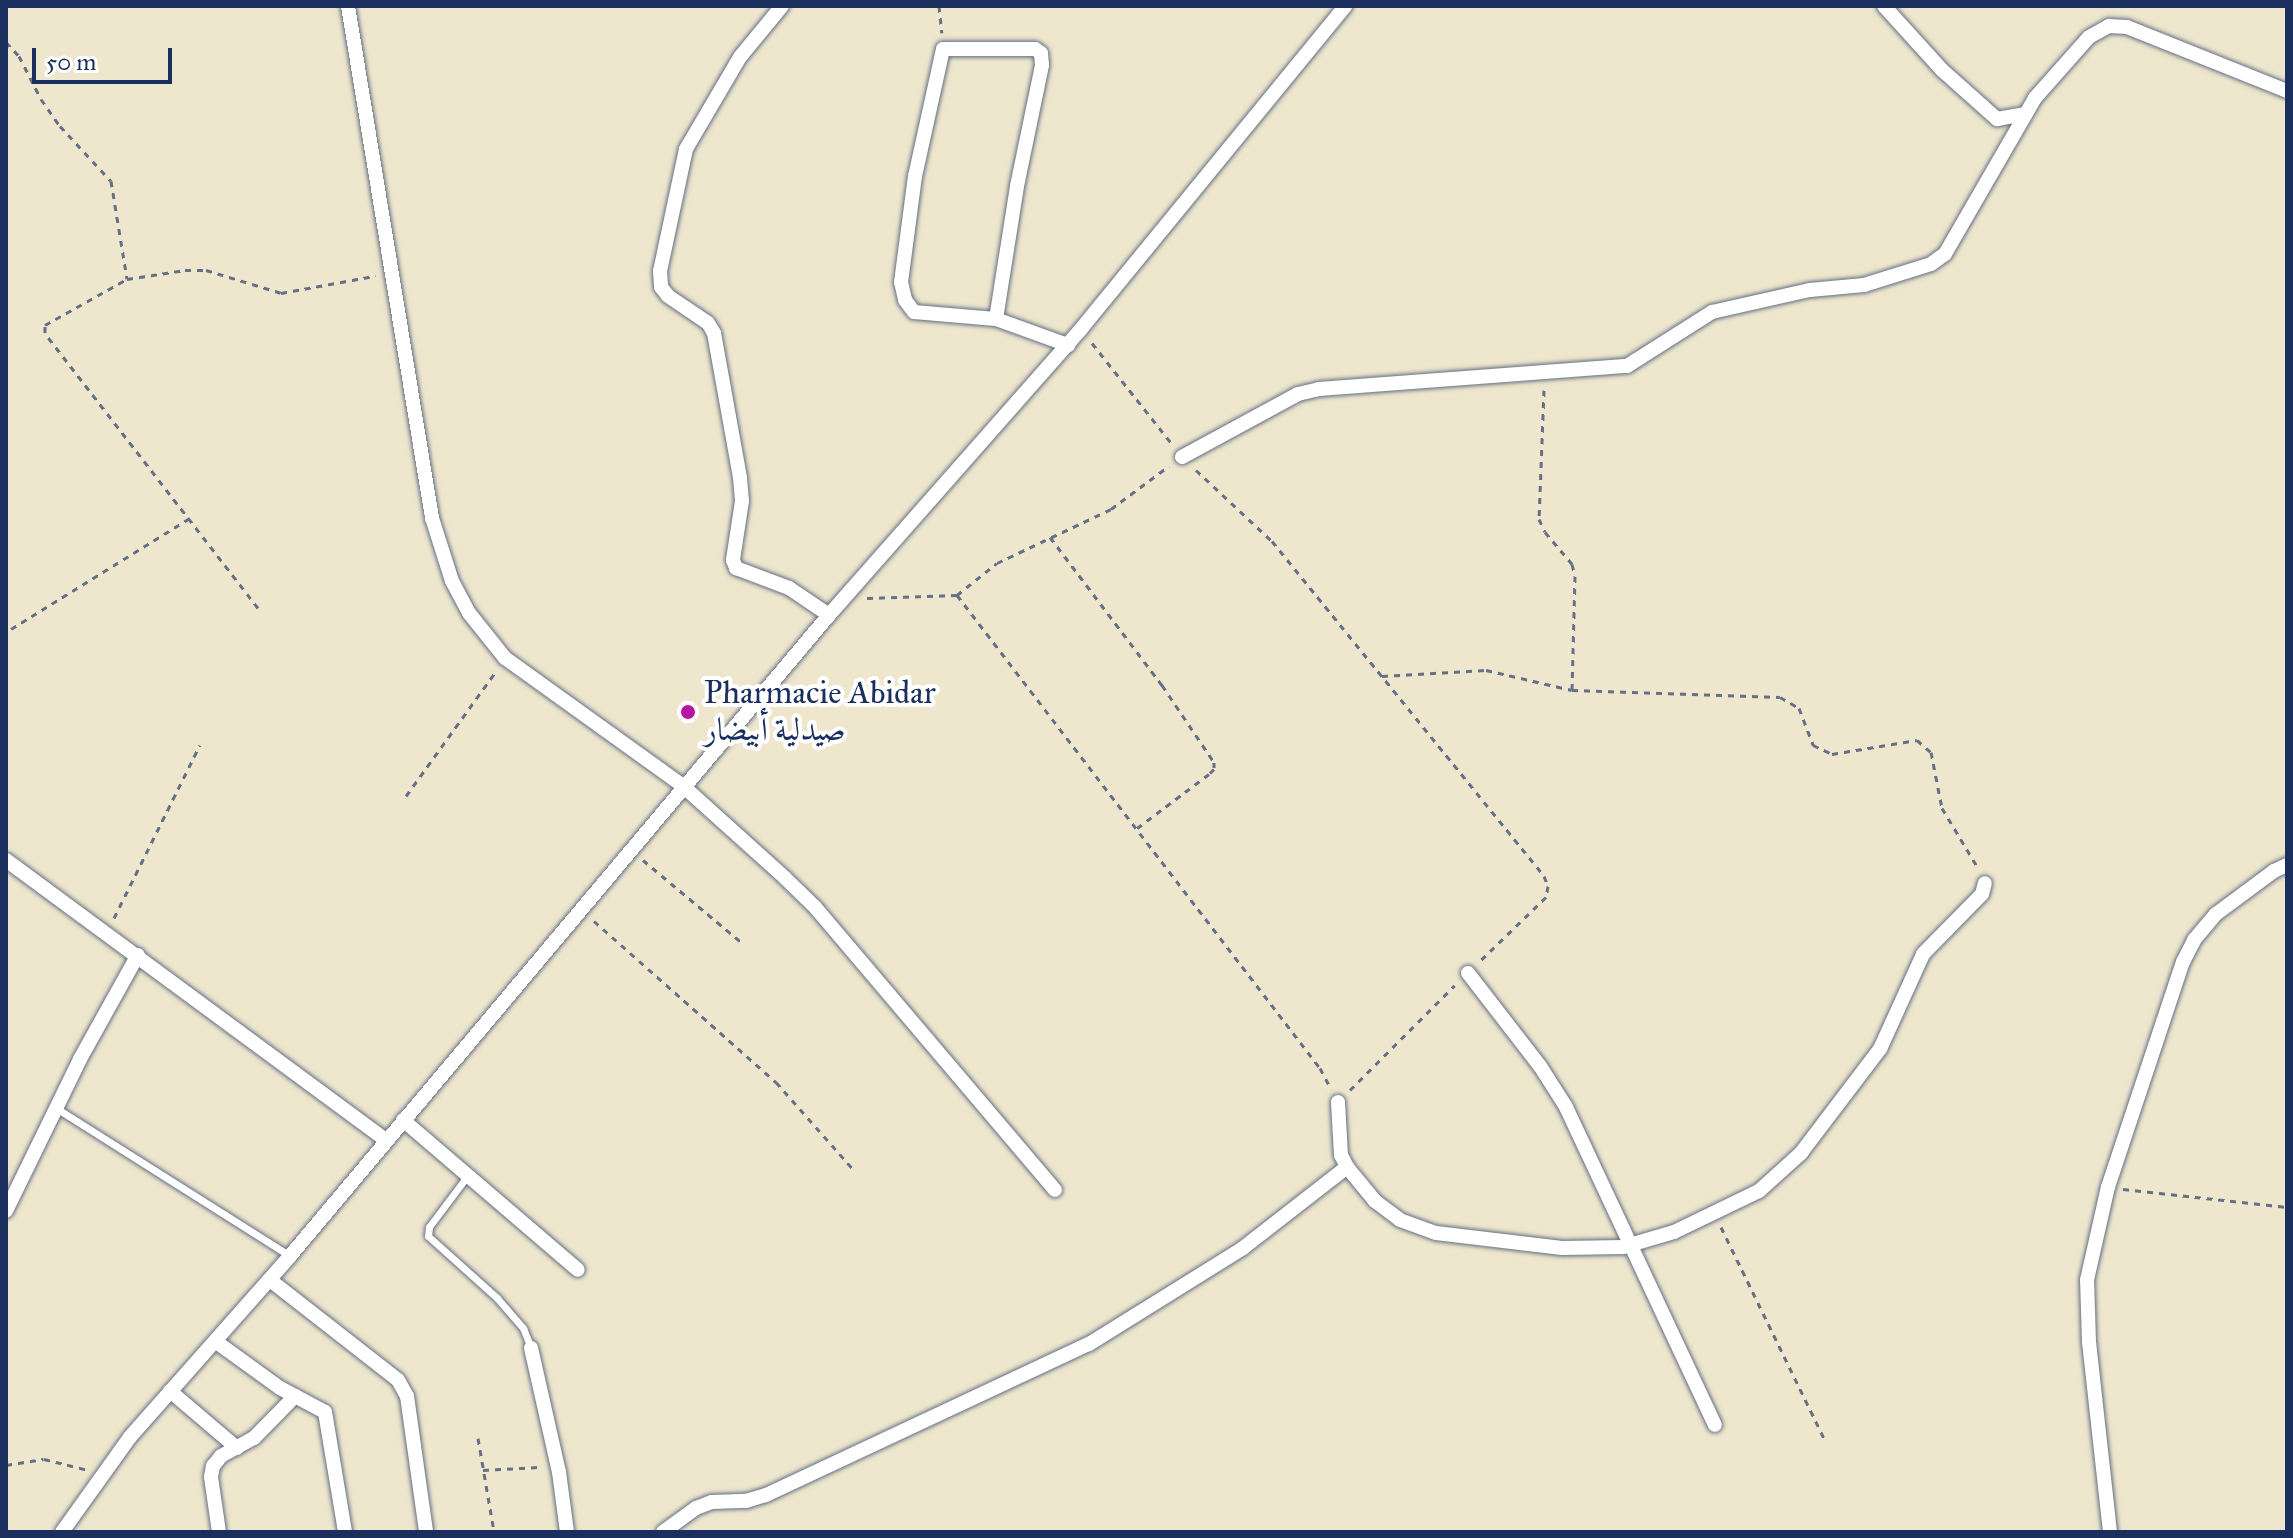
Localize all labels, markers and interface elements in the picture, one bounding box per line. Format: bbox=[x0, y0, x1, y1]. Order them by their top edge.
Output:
scale bar bbox=[36, 32, 176, 82]
text: 50 m bbox=[46, 47, 96, 77]
place label: Pharmacie Abidar صيدلية أبيضار bbox=[704, 675, 936, 750]
marker: Pharmacie Abidar صيدلية أبيضار bbox=[679, 703, 697, 721]

